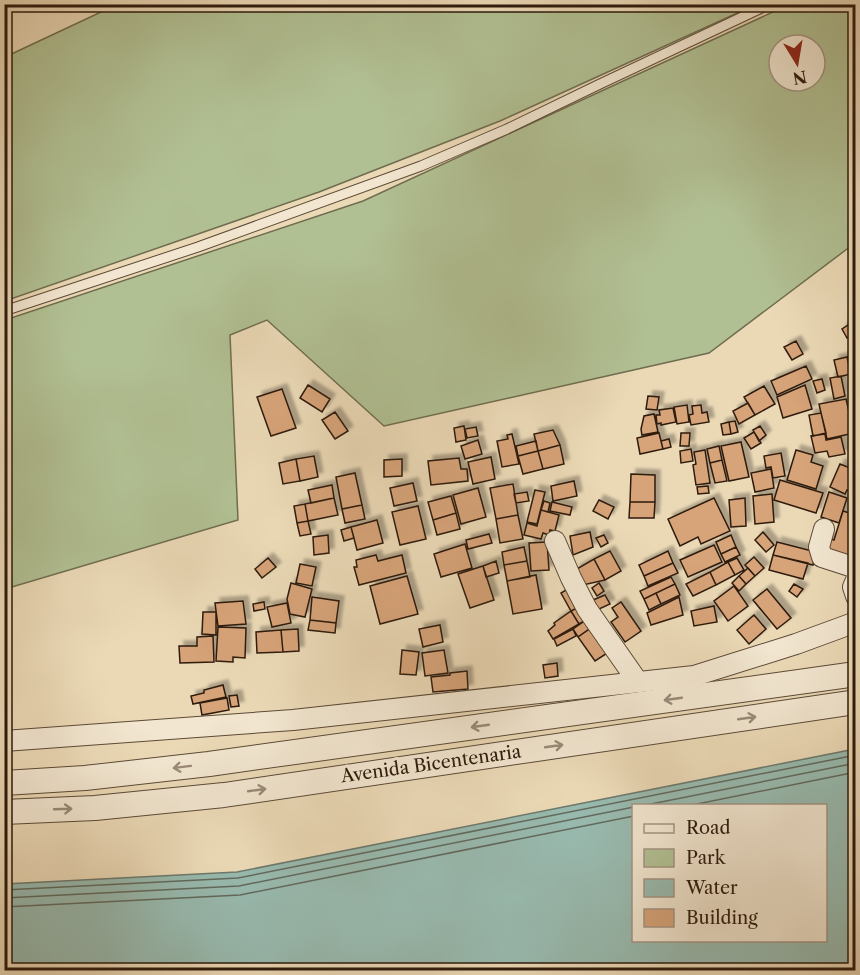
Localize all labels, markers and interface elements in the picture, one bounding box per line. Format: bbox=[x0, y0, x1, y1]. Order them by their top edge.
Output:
north arrow bbox=[767, 33, 827, 93]
text: N bbox=[791, 67, 809, 89]
one-way arrow bbox=[663, 694, 683, 705]
one-way arrow bbox=[736, 713, 756, 724]
one-way arrow bbox=[470, 721, 490, 732]
street label: Avenida Bicentenaria bbox=[338, 740, 523, 788]
one-way arrow bbox=[543, 741, 563, 752]
one-way arrow bbox=[173, 762, 193, 773]
one-way arrow bbox=[246, 784, 266, 795]
one-way arrow bbox=[52, 804, 72, 815]
legend bbox=[632, 804, 827, 942]
text: Road bbox=[686, 817, 731, 839]
text: Park bbox=[686, 847, 727, 869]
text: Water bbox=[685, 877, 738, 899]
text: Building bbox=[686, 907, 758, 929]

